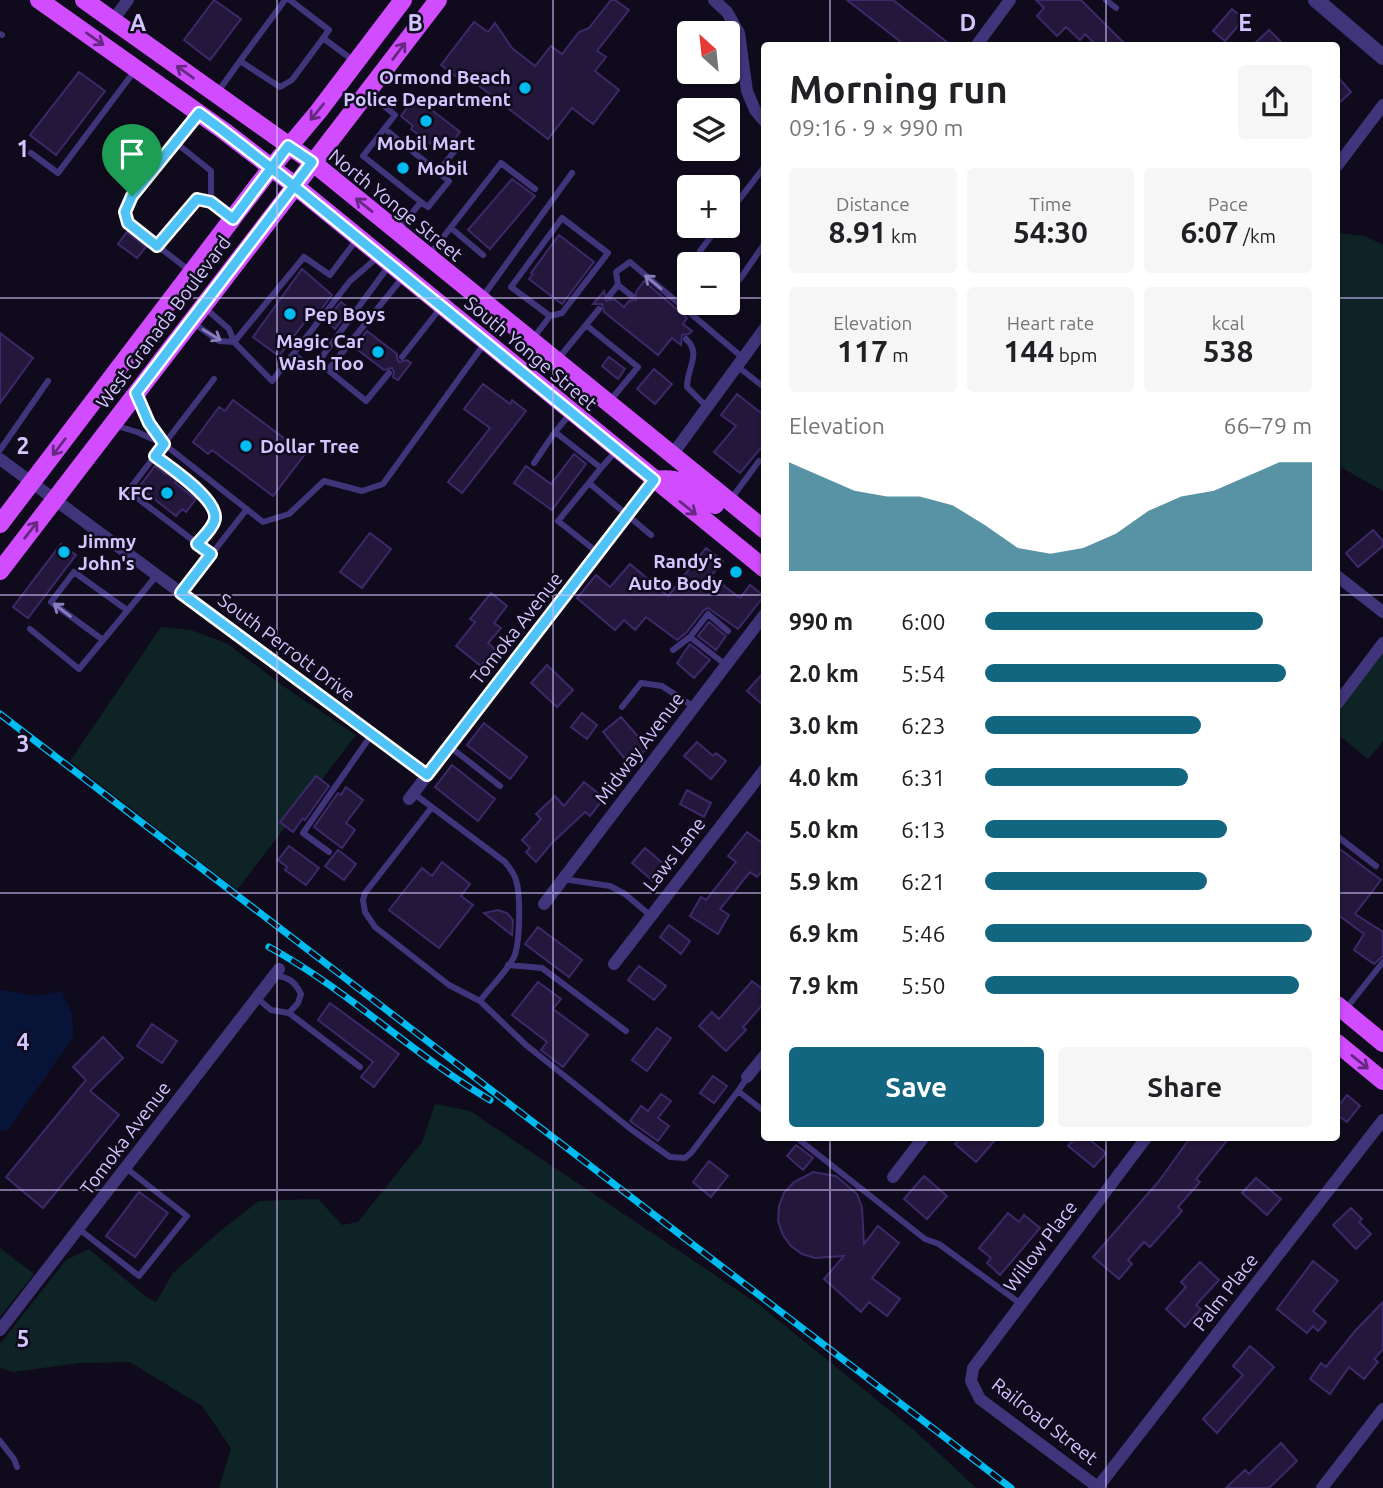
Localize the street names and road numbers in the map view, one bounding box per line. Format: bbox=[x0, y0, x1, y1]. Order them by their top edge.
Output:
street label: North Yonge Street bbox=[325, 144, 468, 266]
street label: West Granada Boulevard bbox=[91, 232, 235, 412]
street label: South Yonge Street bbox=[461, 291, 602, 415]
street label: Tomoka Avenue bbox=[465, 568, 567, 688]
street label: South Perrott Drive bbox=[214, 588, 360, 706]
street label: Midway Avenue bbox=[590, 688, 688, 808]
street label: Laws Lane bbox=[638, 813, 710, 895]
street label: Tomoka Avenue bbox=[75, 1077, 175, 1199]
street label: Willow Place bbox=[999, 1196, 1081, 1296]
street label: Palm Place bbox=[1188, 1249, 1262, 1335]
street label: Railroad Street bbox=[988, 1373, 1103, 1469]

